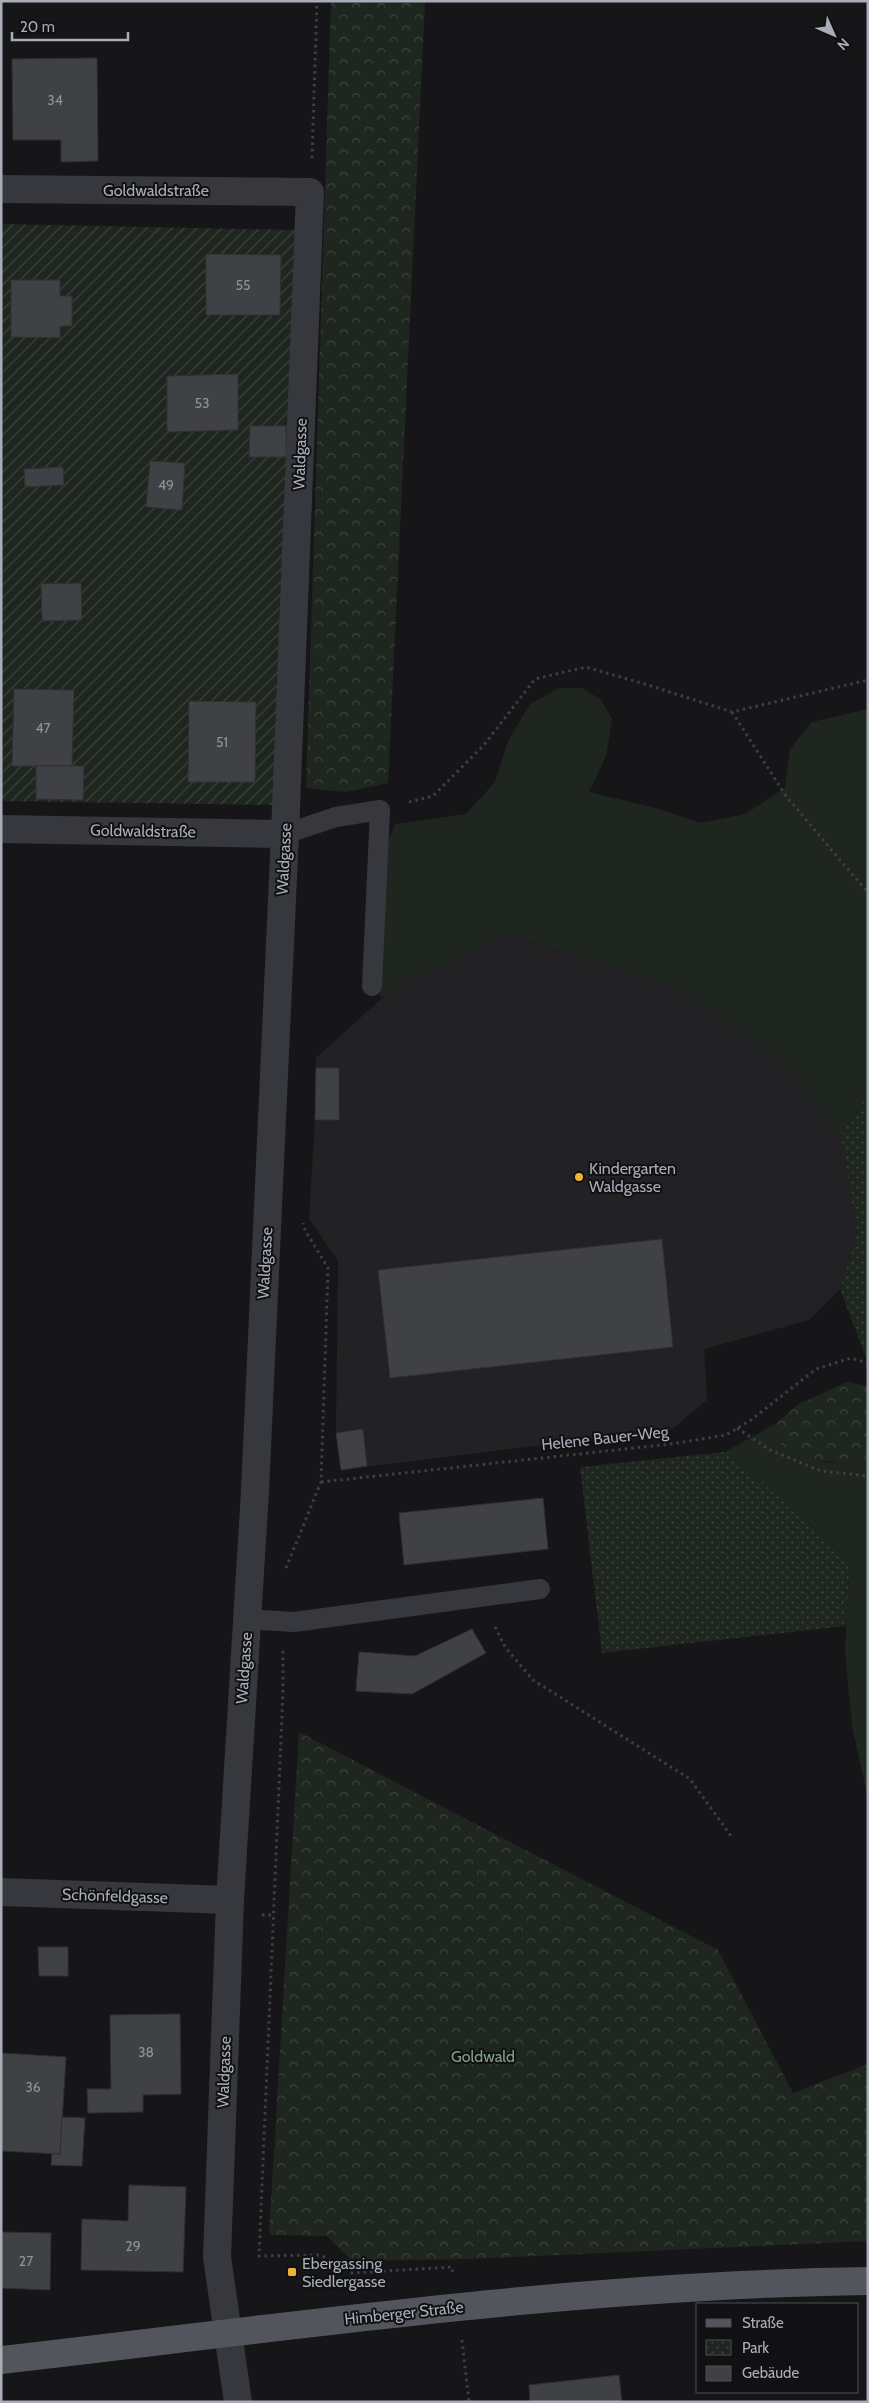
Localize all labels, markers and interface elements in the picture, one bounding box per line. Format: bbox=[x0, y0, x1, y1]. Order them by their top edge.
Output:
scale bar bbox=[12, 10, 129, 42]
north arrow bbox=[809, 10, 859, 60]
text: 20 m bbox=[20, 18, 55, 36]
text: N bbox=[833, 34, 853, 54]
house number: 34 bbox=[47, 91, 63, 109]
street label: Goldwaldstraße bbox=[103, 181, 209, 200]
house number: 55 bbox=[235, 276, 251, 294]
house number: 53 bbox=[194, 394, 210, 412]
street label: Waldgasse bbox=[289, 418, 311, 490]
house number: 49 bbox=[158, 476, 174, 494]
house number: 47 bbox=[35, 719, 51, 737]
house number: 51 bbox=[216, 733, 228, 751]
street label: Goldwaldstraße bbox=[90, 821, 196, 841]
street label: Waldgasse bbox=[273, 823, 295, 895]
place label: Kindergarten Waldgasse bbox=[589, 1159, 676, 1196]
marker: Kindergarten Waldgasse bbox=[573, 1171, 585, 1183]
street label: Waldgasse bbox=[254, 1227, 276, 1299]
street label: Helene Bauer-Weg bbox=[540, 1422, 671, 1454]
street label: Waldgasse bbox=[232, 1632, 256, 1704]
street label: Schönfeldgasse bbox=[62, 1885, 168, 1907]
street label: Waldgasse bbox=[213, 2036, 235, 2108]
house number: 38 bbox=[138, 2043, 154, 2061]
park label: Goldwald bbox=[451, 2047, 515, 2066]
house number: 36 bbox=[25, 2078, 41, 2096]
house number: 29 bbox=[125, 2237, 141, 2255]
house number: 27 bbox=[19, 2252, 33, 2270]
place label: Ebergassing Siedlergasse bbox=[302, 2254, 386, 2291]
marker: Ebergassing Siedlergasse bbox=[286, 2266, 298, 2278]
street label: Himberger Straße bbox=[343, 2297, 465, 2329]
legend bbox=[696, 2303, 859, 2393]
text: Straße bbox=[742, 2314, 784, 2332]
text: Park bbox=[742, 2339, 769, 2357]
text: Gebäude bbox=[742, 2364, 799, 2382]

